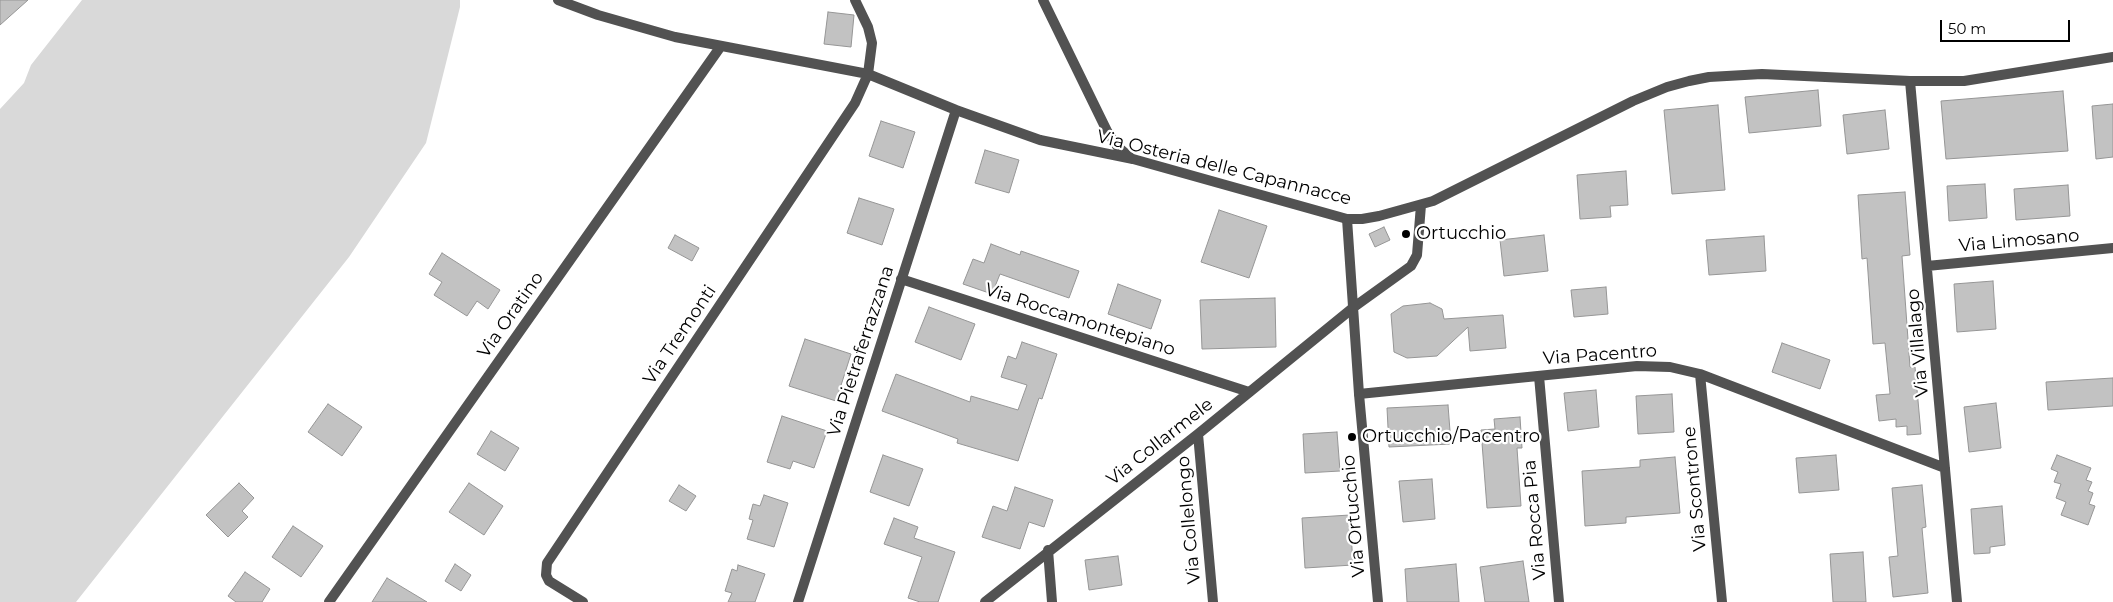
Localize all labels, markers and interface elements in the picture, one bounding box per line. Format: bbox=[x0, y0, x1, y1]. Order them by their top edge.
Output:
scale bar bbox=[1943, 10, 2073, 42]
text: 50 m bbox=[1948, 19, 1986, 38]
street label: Via Osteria delle Capannacce bbox=[1095, 126, 1353, 210]
place label: Ortucchio bbox=[1416, 223, 1506, 245]
street label: Via Limosano bbox=[1958, 225, 2080, 257]
marker: Ortucchio bbox=[1400, 228, 1412, 240]
street label: Via Pietraferrazzana bbox=[823, 263, 899, 439]
street label: Via Oratino bbox=[473, 268, 549, 362]
street label: Via Roccamontepiano bbox=[982, 279, 1178, 361]
street label: Via Tremonti bbox=[639, 281, 721, 389]
street label: Via Villalago bbox=[1902, 288, 1934, 398]
street label: Via Pacentro bbox=[1542, 340, 1658, 370]
street label: Via Collarmele bbox=[1102, 394, 1218, 490]
place label: Ortucchio/Pacentro bbox=[1362, 426, 1540, 448]
street label: Via Scontrone bbox=[1679, 426, 1711, 552]
marker: Ortucchio/Pacentro bbox=[1346, 431, 1358, 443]
street label: Via Ortucchio bbox=[1338, 454, 1370, 578]
street label: Via Collelongo bbox=[1173, 455, 1205, 585]
street label: Via Rocca Pia bbox=[1519, 459, 1551, 581]

